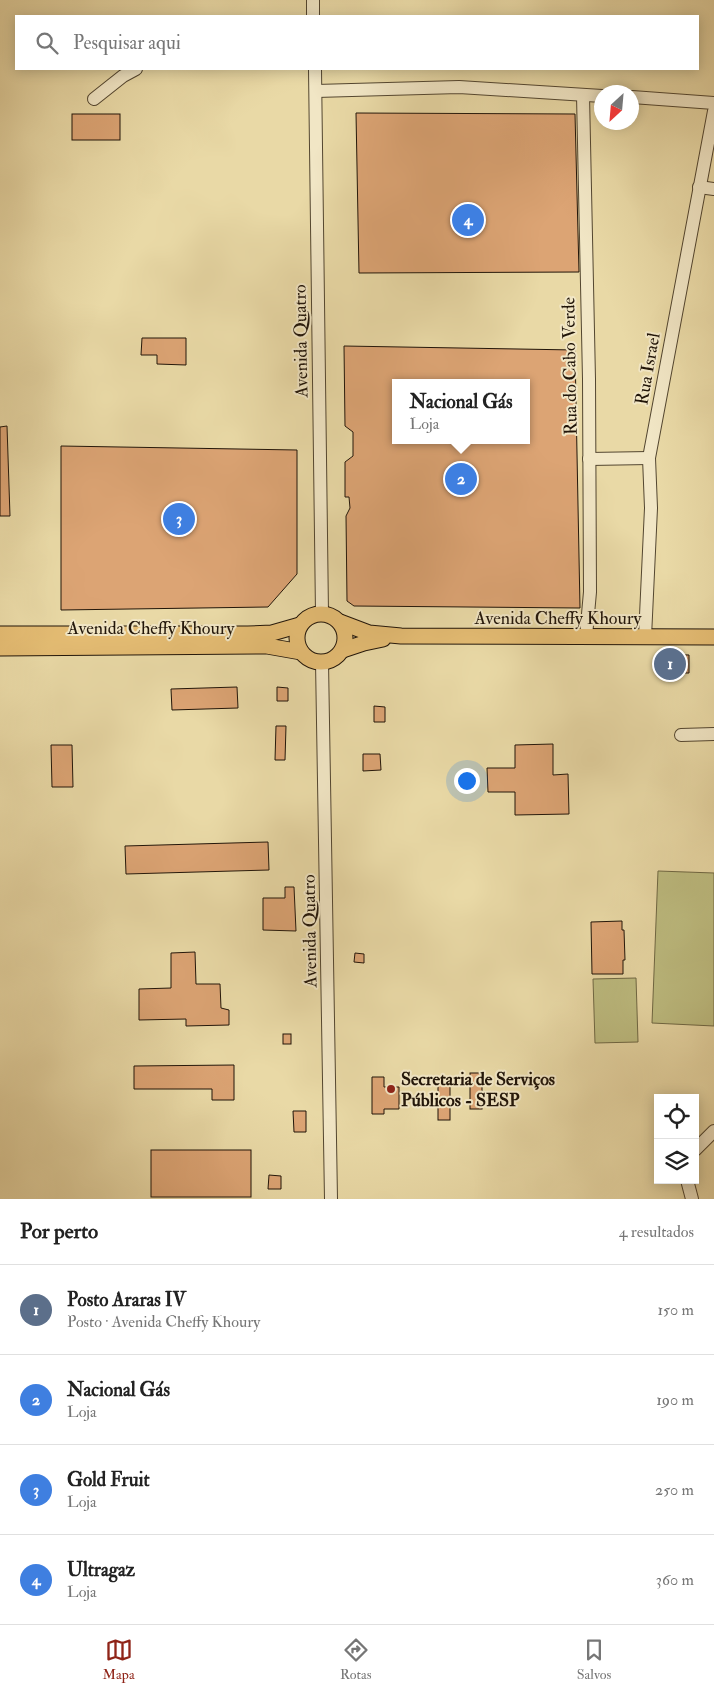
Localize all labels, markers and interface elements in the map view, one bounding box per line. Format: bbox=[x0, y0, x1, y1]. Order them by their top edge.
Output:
search box bbox=[15, 15, 699, 70]
icon: search bbox=[33, 29, 61, 57]
text: Pesquisar aqui bbox=[73, 31, 181, 55]
north arrow bbox=[594, 85, 639, 130]
pin: 4 bbox=[452, 201, 484, 239]
street label: Avenida Quatro bbox=[289, 284, 314, 399]
street label: Rua do Cabo Verde bbox=[557, 296, 583, 435]
street label: Rua Israel bbox=[630, 331, 666, 407]
popup bbox=[392, 379, 530, 444]
text: Nacional Gás bbox=[410, 390, 512, 414]
text: Loja bbox=[410, 414, 439, 434]
pin: 2 bbox=[445, 460, 477, 498]
pin: 3 bbox=[163, 500, 195, 538]
street label: Avenida Cheffy Khoury bbox=[474, 607, 643, 630]
street label: Avenida Cheffy Khoury bbox=[67, 617, 236, 640]
pin: 1 bbox=[654, 645, 686, 683]
your location bbox=[454, 768, 480, 794]
street label: Avenida Quatro bbox=[298, 874, 323, 989]
place label: Secretaria de Serviços Públicos - SESP bbox=[401, 1068, 555, 1112]
marker: Secretaria de Serviços Públicos - SESP bbox=[385, 1083, 397, 1095]
map controls bbox=[654, 1094, 699, 1184]
button: locate bbox=[654, 1094, 699, 1139]
button: layers bbox=[654, 1139, 699, 1184]
text: Por perto bbox=[20, 1218, 98, 1245]
text: 4 resultados bbox=[619, 1222, 694, 1242]
text: Posto Araras IV bbox=[67, 1288, 186, 1312]
text: 1 bbox=[33, 1300, 39, 1320]
text: 150 m bbox=[657, 1300, 694, 1320]
text: Posto · Avenida Cheffy Khoury bbox=[67, 1312, 260, 1332]
text: Nacional Gás bbox=[67, 1378, 170, 1402]
text: 2 bbox=[32, 1390, 40, 1410]
text: 190 m bbox=[656, 1390, 694, 1410]
text: Loja bbox=[67, 1402, 97, 1422]
text: Gold Fruit bbox=[67, 1468, 150, 1492]
text: 3 bbox=[33, 1480, 39, 1500]
text: 250 m bbox=[655, 1480, 694, 1500]
text: Loja bbox=[67, 1492, 97, 1512]
text: Ultragaz bbox=[67, 1558, 135, 1582]
text: 4 bbox=[32, 1570, 40, 1590]
text: 360 m bbox=[656, 1570, 694, 1590]
text: Loja bbox=[67, 1582, 97, 1602]
tab: Mapa bbox=[103, 1636, 135, 1683]
tab: Rotas bbox=[340, 1636, 372, 1683]
tab: Salvos bbox=[577, 1636, 611, 1683]

